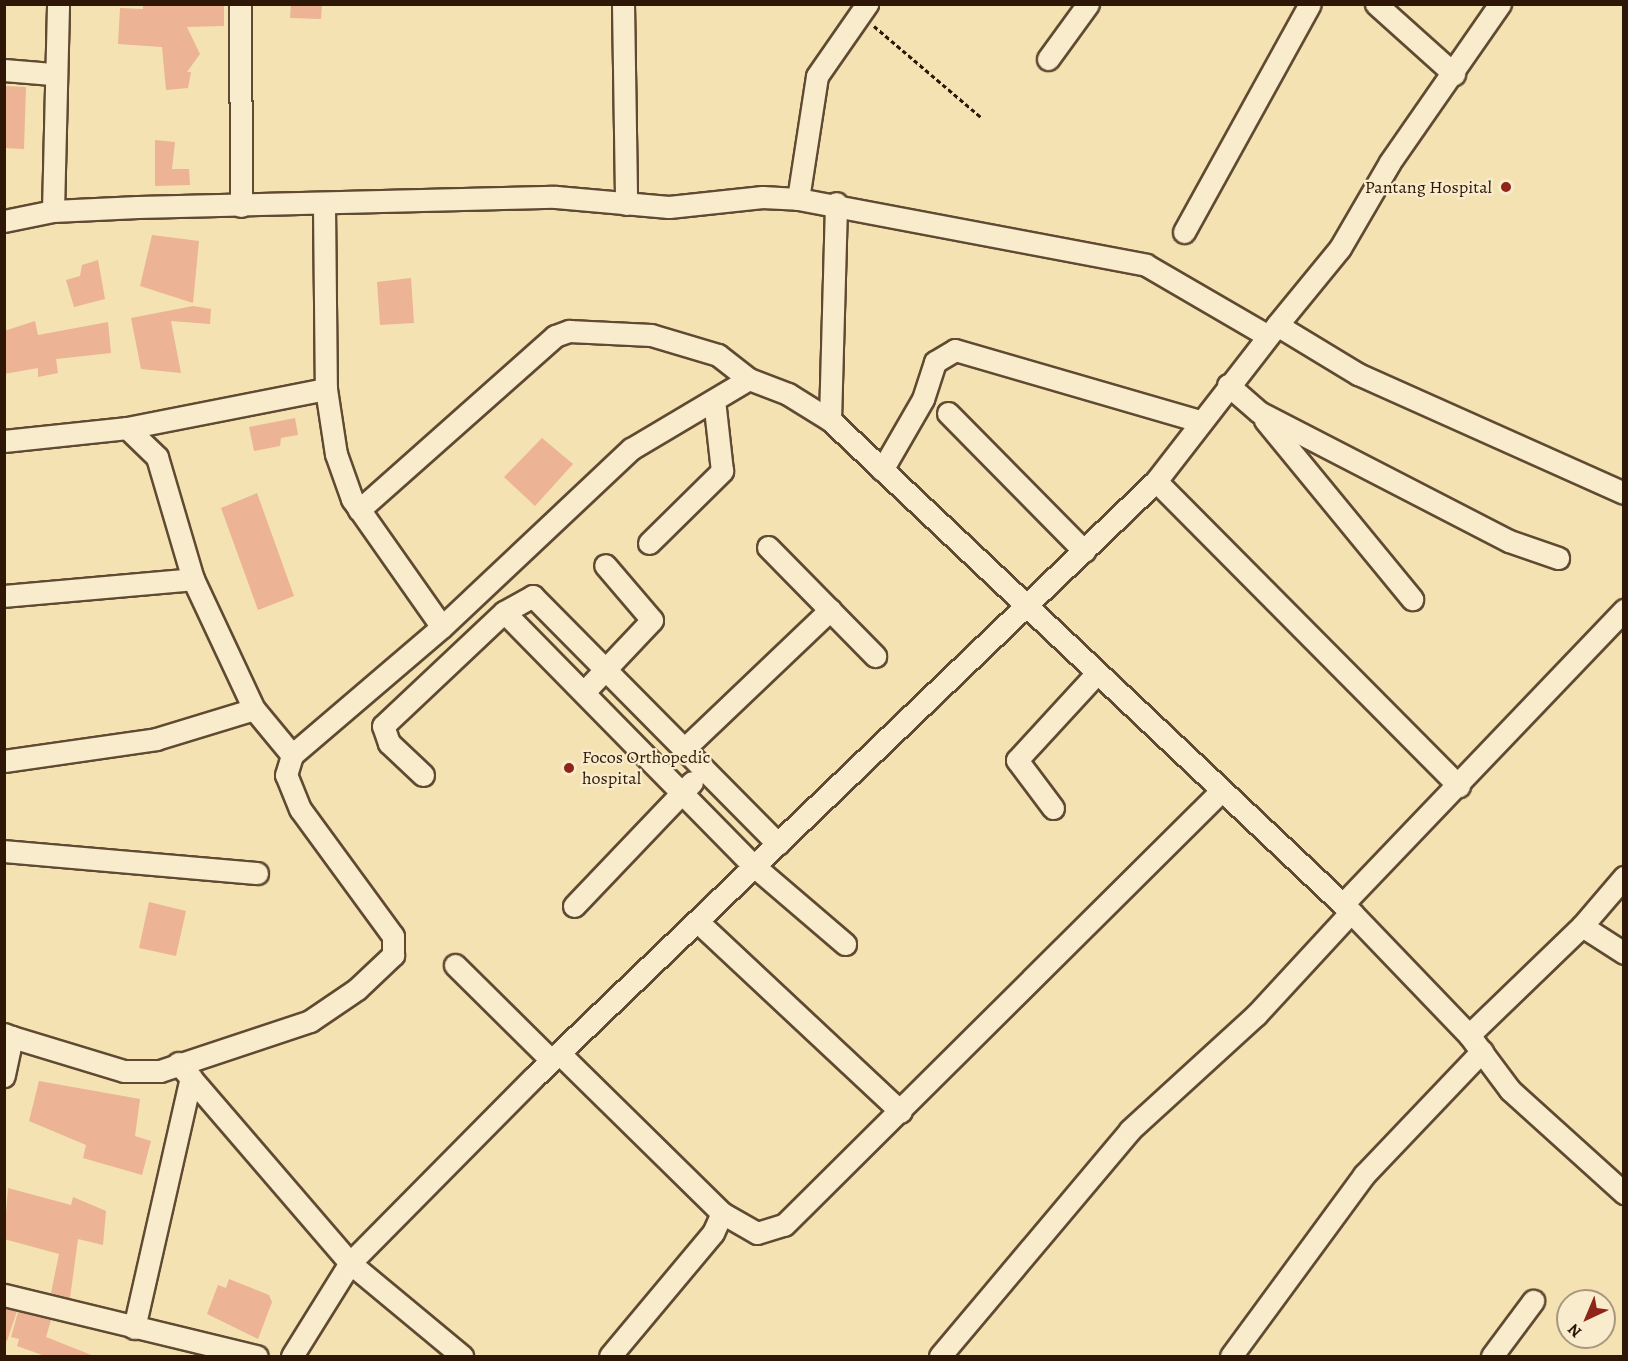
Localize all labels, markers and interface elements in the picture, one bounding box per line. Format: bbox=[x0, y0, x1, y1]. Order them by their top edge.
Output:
place label: Pantang Hospital bbox=[1365, 176, 1492, 198]
marker: Pantang Hospital bbox=[1497, 178, 1515, 196]
place label: Focos Orthopedic hospital bbox=[582, 747, 710, 789]
marker: Focos Orthopedic hospital bbox=[560, 759, 578, 777]
north arrow bbox=[1556, 1289, 1616, 1349]
text: N bbox=[1563, 1319, 1587, 1342]

